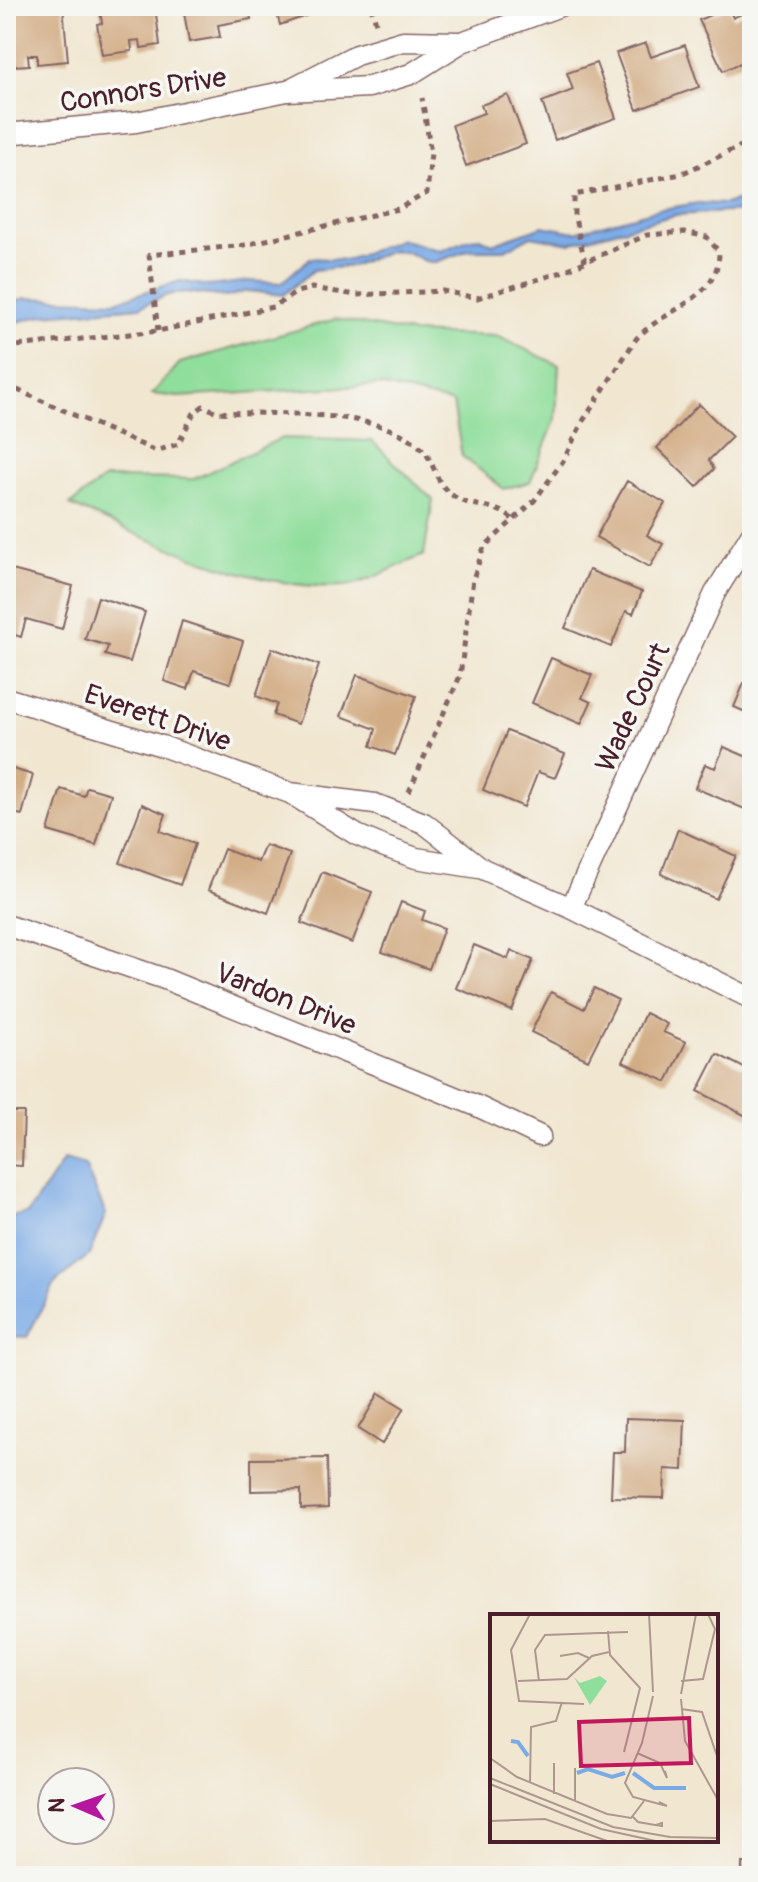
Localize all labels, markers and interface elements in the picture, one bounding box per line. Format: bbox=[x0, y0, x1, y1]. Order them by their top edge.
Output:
street label: Connors Drive bbox=[58, 60, 229, 121]
street label: Wade Court bbox=[588, 637, 679, 778]
street label: Everett Drive bbox=[80, 677, 236, 760]
street label: Vardon Drive bbox=[210, 955, 361, 1044]
inset map bbox=[490, 1614, 718, 1842]
north arrow bbox=[36, 1766, 116, 1846]
text: N bbox=[43, 1797, 71, 1813]

